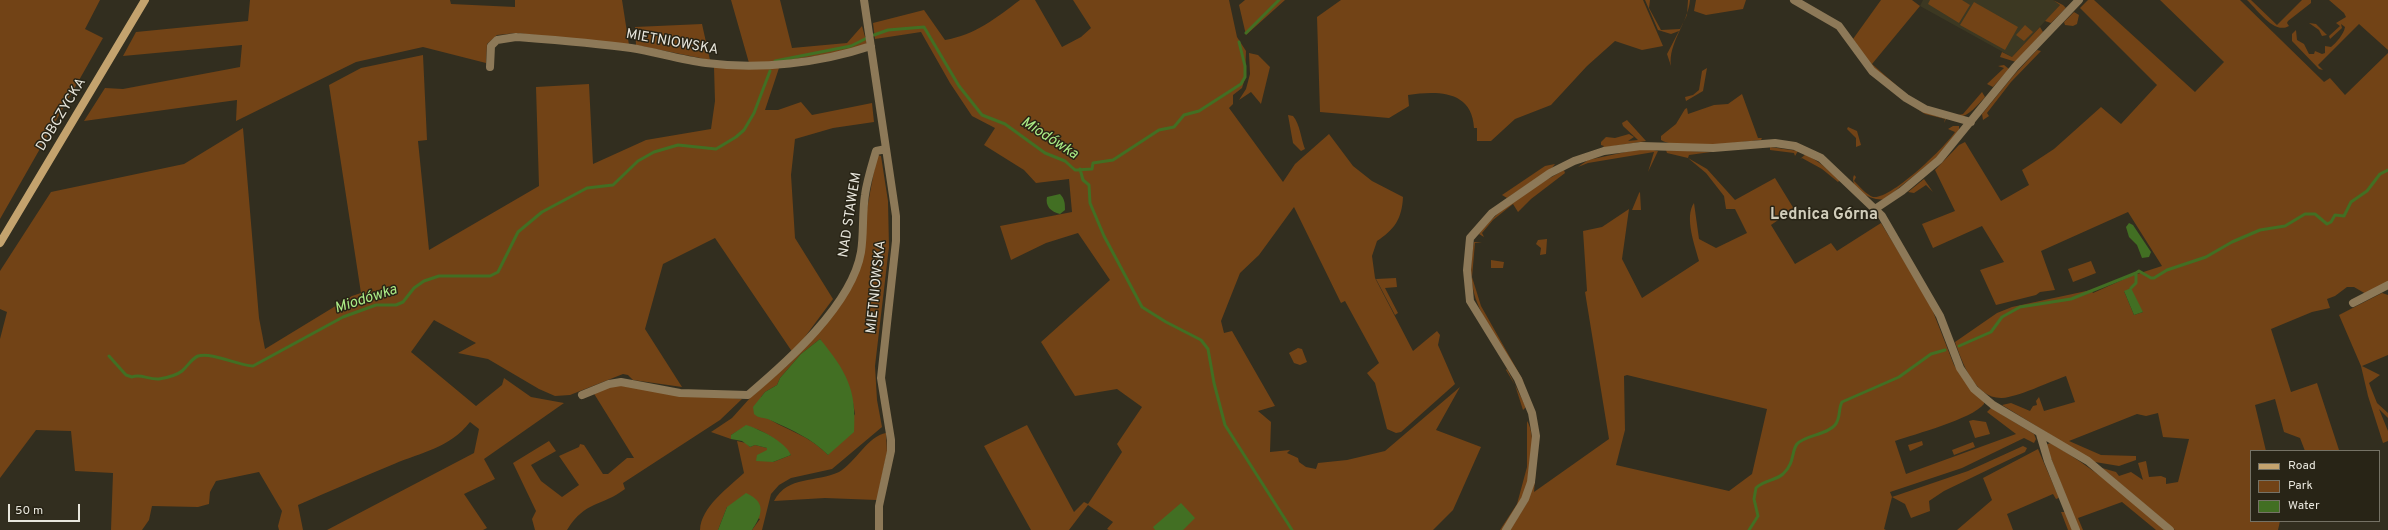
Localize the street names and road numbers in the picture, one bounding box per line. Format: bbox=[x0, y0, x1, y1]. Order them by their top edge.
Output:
street label: MIETNIOWSKA bbox=[624, 27, 720, 59]
street label: DOBCZYCKA bbox=[34, 75, 90, 155]
street label: NAD STAWEM bbox=[836, 171, 866, 259]
street label: MIETNIOWSKA bbox=[864, 240, 890, 334]

